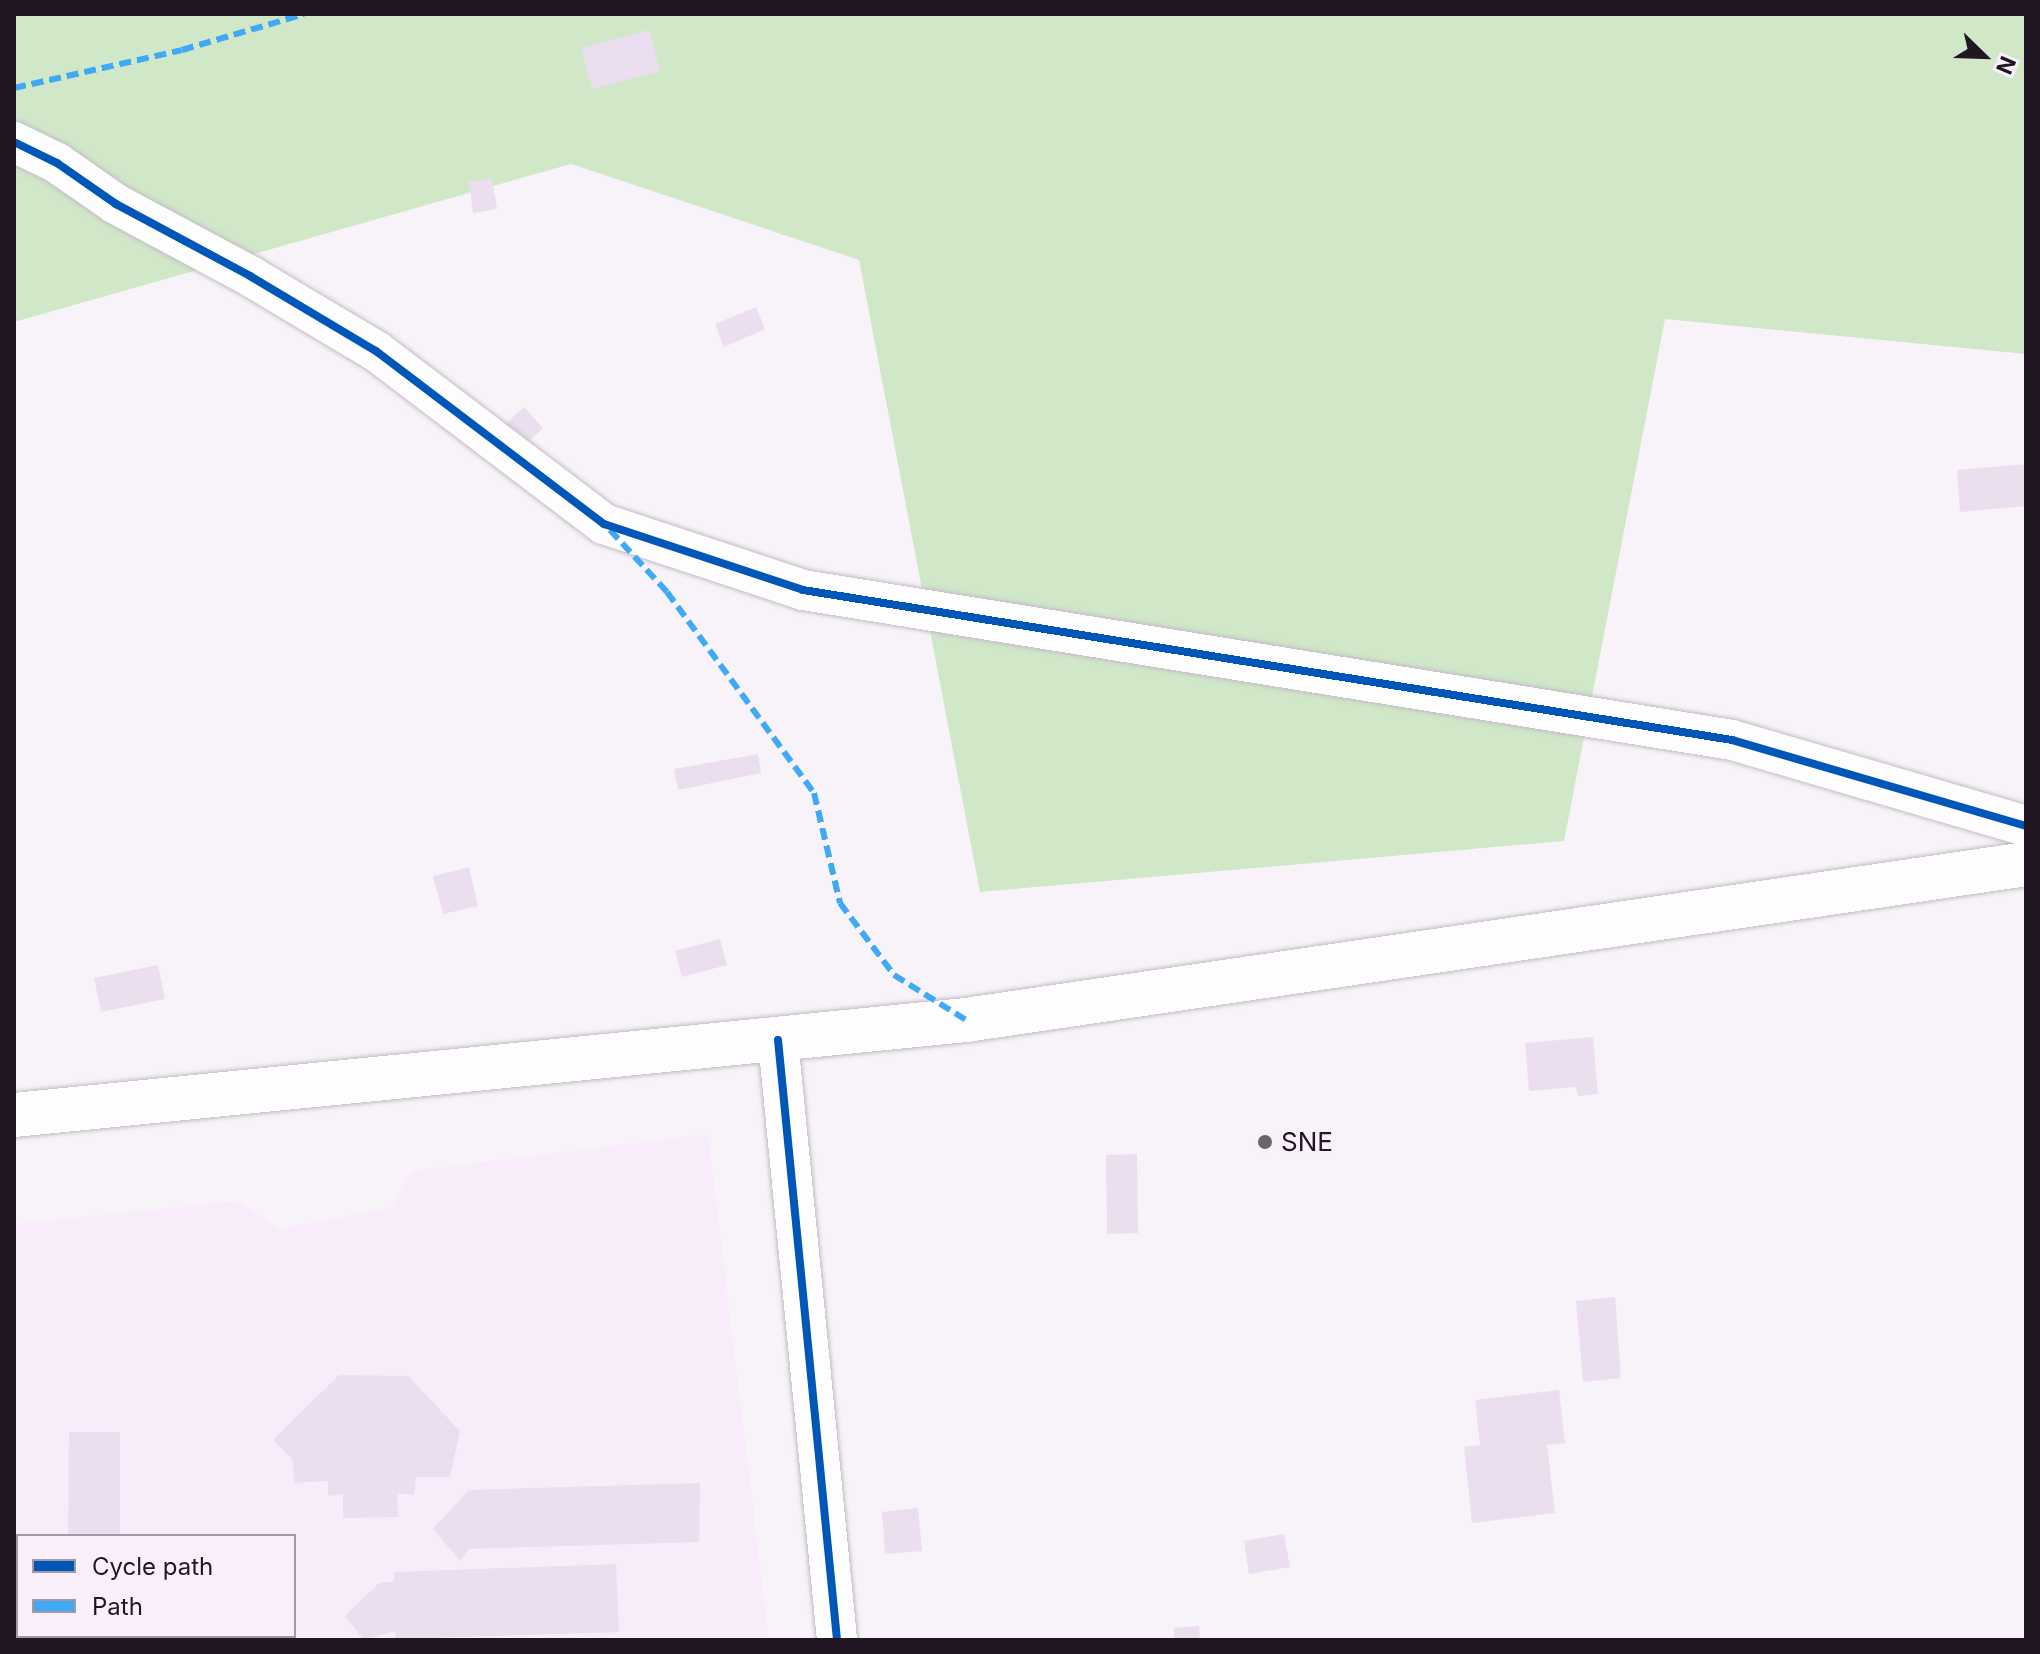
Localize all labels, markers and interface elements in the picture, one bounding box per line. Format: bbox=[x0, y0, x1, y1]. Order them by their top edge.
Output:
north arrow bbox=[1944, 16, 2024, 96]
text: N bbox=[1991, 53, 2021, 78]
place label: SNE bbox=[1281, 1126, 1333, 1158]
marker: SNE bbox=[1256, 1133, 1274, 1151]
legend bbox=[16, 1534, 296, 1638]
text: Cycle path bbox=[92, 1552, 213, 1581]
text: Path bbox=[92, 1592, 143, 1621]

